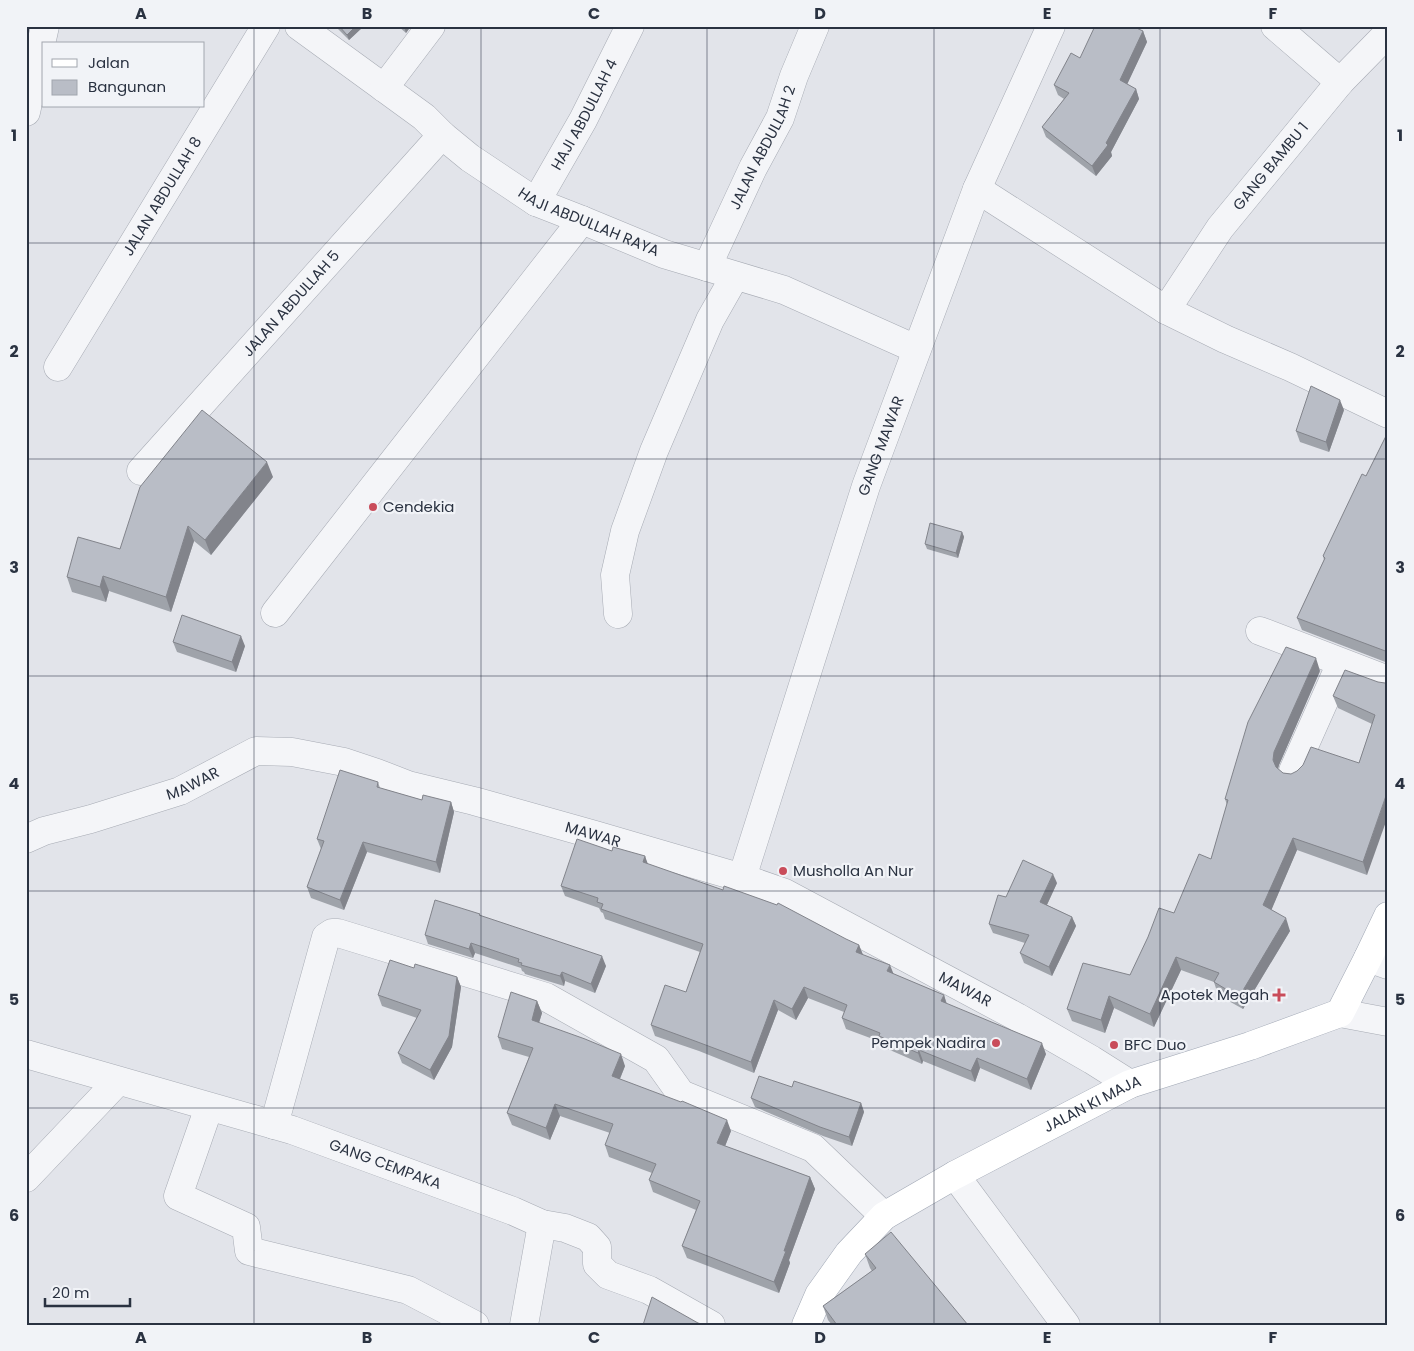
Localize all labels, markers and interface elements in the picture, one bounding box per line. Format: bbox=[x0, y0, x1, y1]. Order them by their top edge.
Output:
text: A bbox=[135, 2, 147, 25]
text: B bbox=[362, 2, 372, 25]
text: C bbox=[588, 2, 600, 25]
text: D bbox=[814, 2, 826, 25]
text: E bbox=[1043, 2, 1051, 25]
text: F bbox=[1269, 2, 1278, 25]
legend bbox=[42, 42, 205, 108]
text: Jalan bbox=[88, 52, 130, 73]
street label: HAJI ABDULLAH 4 bbox=[546, 55, 622, 174]
text: Bangunan bbox=[88, 76, 166, 97]
street label: JALAN ABDULLAH 2 bbox=[724, 83, 800, 213]
street label: GANG BAMBU 1 bbox=[1228, 117, 1313, 215]
text: 1 bbox=[11, 124, 17, 147]
text: 1 bbox=[1397, 124, 1403, 147]
street label: JALAN ABDULLAH 8 bbox=[117, 132, 206, 260]
street label: HAJI ABDULLAH RAYA bbox=[514, 182, 663, 261]
street label: JALAN ABDULLAH 5 bbox=[237, 245, 344, 361]
text: 2 bbox=[9, 340, 19, 363]
text: 2 bbox=[1395, 340, 1405, 363]
street label: GANG MAWAR bbox=[853, 393, 909, 498]
place label: Cendekia bbox=[383, 496, 454, 517]
marker: Cendekia bbox=[367, 501, 379, 513]
text: 3 bbox=[9, 556, 19, 579]
text: 3 bbox=[1395, 556, 1405, 579]
street label: MAWAR bbox=[163, 761, 223, 805]
text: 4 bbox=[9, 772, 20, 795]
text: 4 bbox=[1395, 772, 1406, 795]
street label: MAWAR bbox=[563, 816, 624, 852]
place label: Musholla An Nur bbox=[793, 860, 914, 881]
marker: Musholla An Nur bbox=[777, 865, 789, 877]
street label: MAWAR bbox=[935, 966, 995, 1012]
place label: Apotek Megah bbox=[1161, 984, 1269, 1005]
text: 5 bbox=[9, 988, 19, 1011]
text: 5 bbox=[1395, 988, 1405, 1011]
marker: Apotek Megah bbox=[1273, 989, 1285, 1001]
place label: Pempek Nadira bbox=[871, 1032, 986, 1053]
place label: BFC Duo bbox=[1124, 1034, 1186, 1055]
marker: Pempek Nadira bbox=[990, 1037, 1002, 1049]
marker: BFC Duo bbox=[1108, 1039, 1120, 1051]
street label: JALAN KI MAJA bbox=[1040, 1070, 1144, 1137]
street label: GANG CEMPAKA bbox=[326, 1134, 445, 1194]
text: 6 bbox=[9, 1204, 19, 1227]
text: 6 bbox=[1395, 1204, 1405, 1227]
scale bar bbox=[45, 1276, 130, 1308]
text: 20 m bbox=[52, 1282, 90, 1303]
text: A bbox=[135, 1326, 147, 1349]
text: B bbox=[362, 1326, 372, 1349]
text: C bbox=[588, 1326, 600, 1349]
text: D bbox=[814, 1326, 826, 1349]
text: E bbox=[1043, 1326, 1051, 1349]
text: F bbox=[1269, 1326, 1278, 1349]

